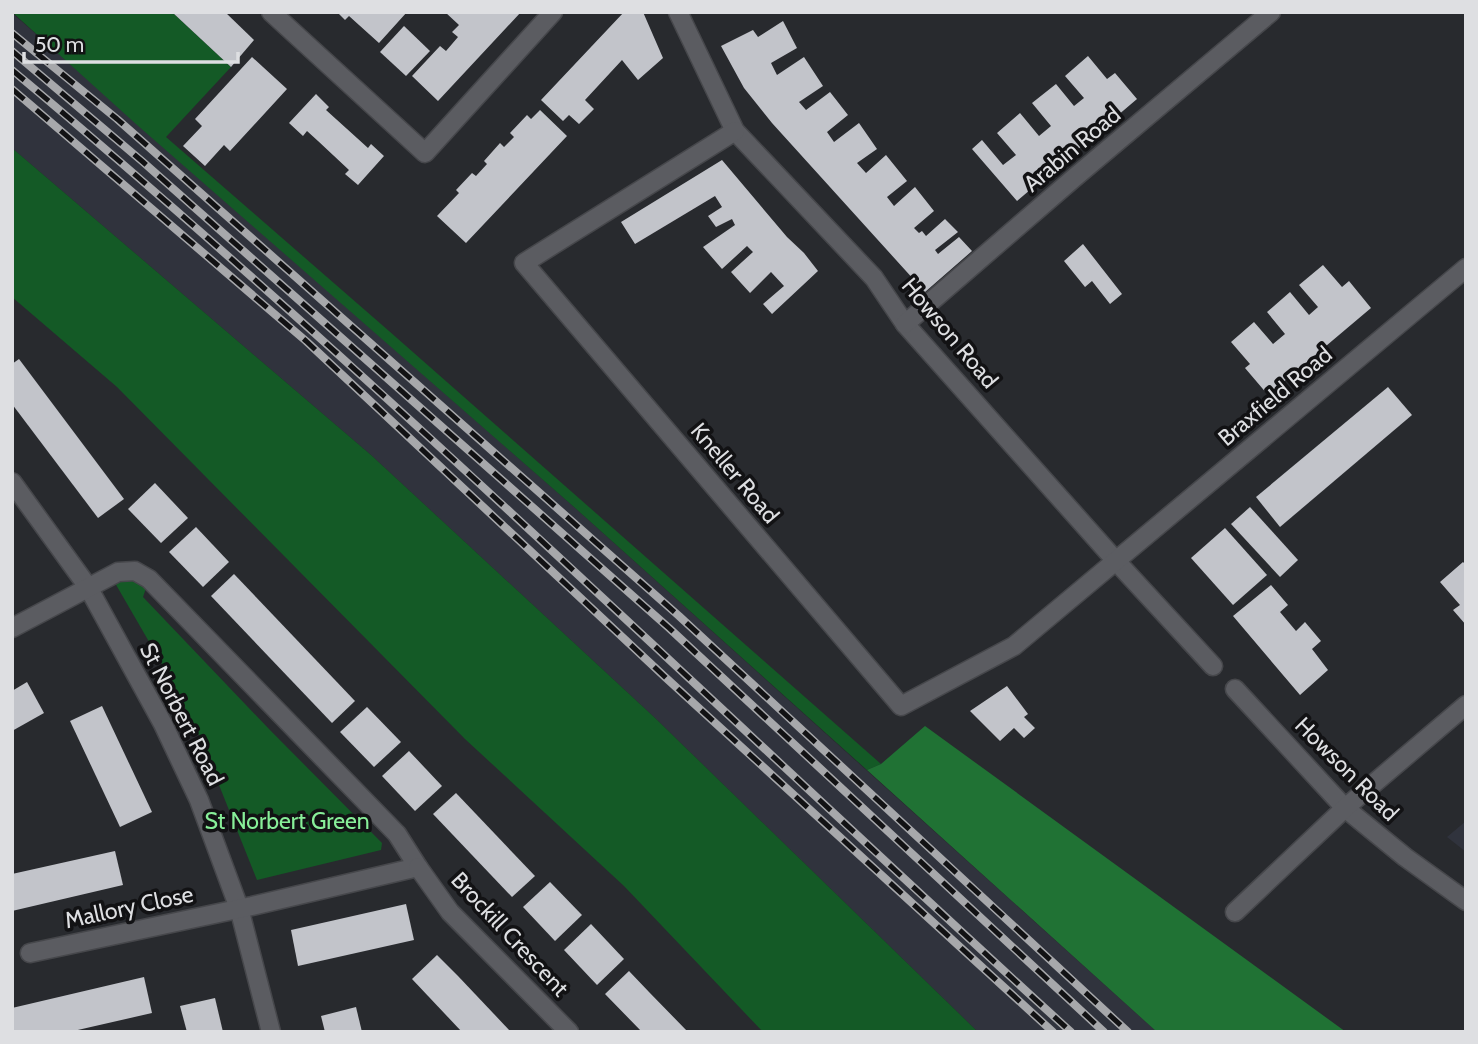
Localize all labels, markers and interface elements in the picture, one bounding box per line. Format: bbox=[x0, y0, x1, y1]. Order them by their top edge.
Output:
scale bar bbox=[24, 21, 238, 65]
text: 50 m bbox=[35, 32, 84, 57]
street label: Arabin Road bbox=[1018, 100, 1126, 198]
street label: Howson Road bbox=[896, 272, 1004, 394]
street label: Braxfield Road bbox=[1212, 340, 1338, 452]
street label: Kneller Road bbox=[685, 417, 785, 529]
street label: St Norbert Road bbox=[134, 638, 230, 790]
street label: Howson Road bbox=[1289, 711, 1405, 827]
park label: St Norbert Green bbox=[204, 807, 370, 835]
street label: Brockill Crescent bbox=[445, 866, 575, 1002]
street label: Mallory Close bbox=[62, 880, 196, 934]

